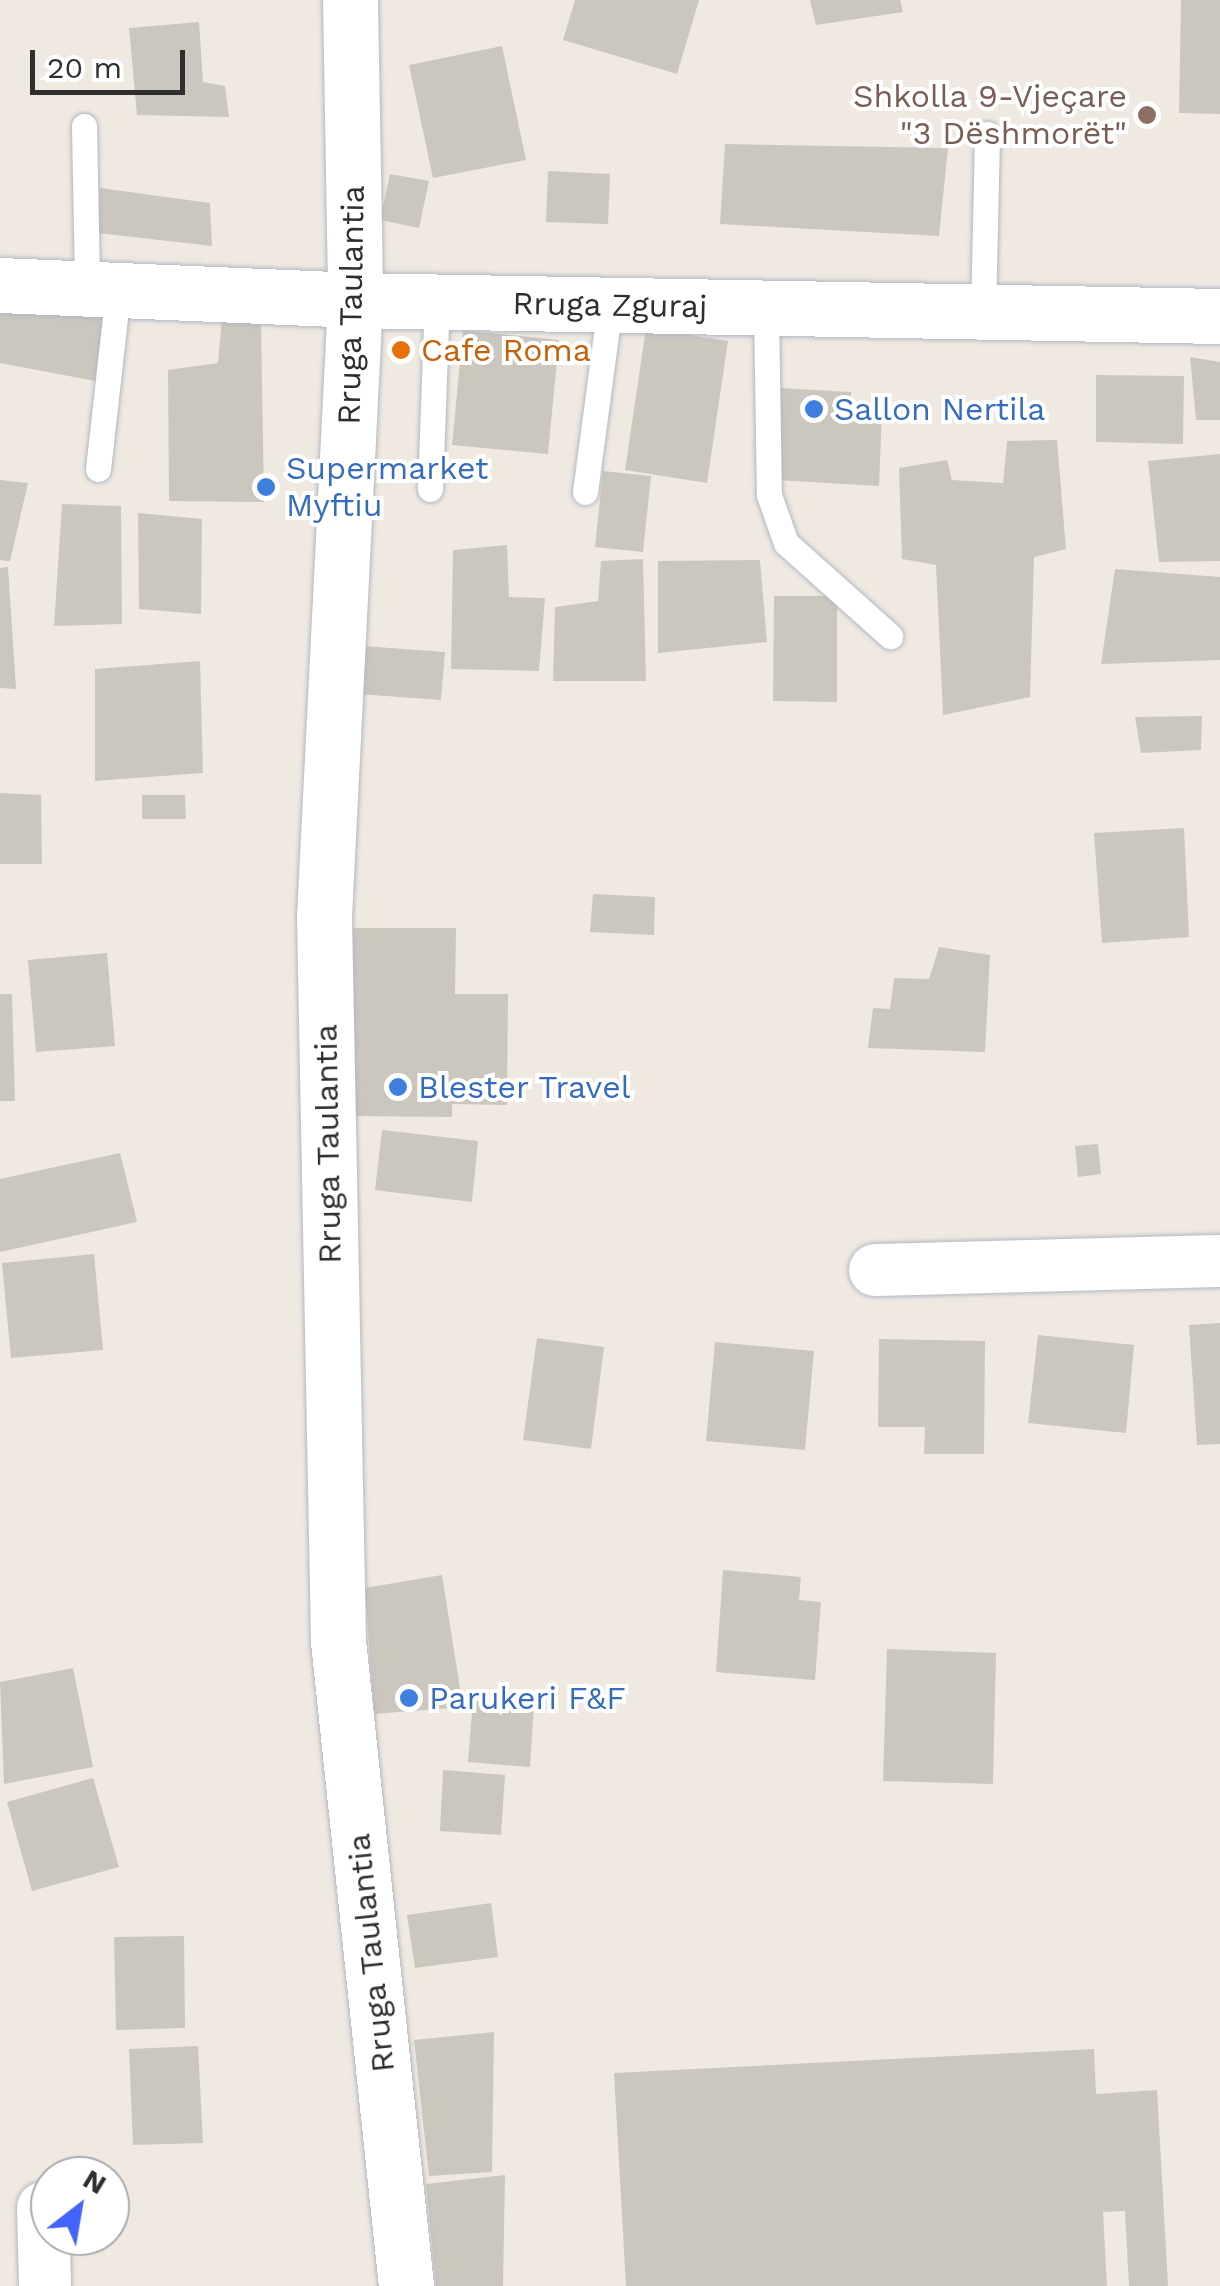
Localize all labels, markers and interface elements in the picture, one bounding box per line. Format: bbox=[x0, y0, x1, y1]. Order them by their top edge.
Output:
scale bar bbox=[35, 30, 190, 92]
text: 20 m bbox=[47, 50, 122, 85]
place label: Shkolla 9-Vjeçare "3 Dëshmorët" bbox=[852, 78, 1127, 153]
marker: Shkolla 9-Vjeçare "3 Dëshmorët" bbox=[1136, 104, 1158, 126]
street label: Rruga Taulantia bbox=[330, 184, 372, 426]
street label: Rruga Zguraj bbox=[512, 284, 708, 326]
place label: Cafe Roma bbox=[421, 331, 591, 369]
marker: Cafe Roma bbox=[390, 339, 412, 361]
place label: Sallon Nertila bbox=[834, 390, 1045, 428]
marker: Sallon Nertila bbox=[803, 398, 825, 420]
place label: Supermarket Myftiu bbox=[286, 450, 488, 525]
marker: Supermarket Myftiu bbox=[255, 476, 277, 498]
street label: Rruga Taulantia bbox=[307, 1023, 349, 1265]
place label: Blester Travel bbox=[418, 1068, 632, 1106]
marker: Blester Travel bbox=[387, 1076, 409, 1098]
place label: Parukeri F&F bbox=[429, 1679, 626, 1717]
marker: Parukeri F&F bbox=[398, 1687, 420, 1709]
street label: Rruga Taulantia bbox=[339, 1831, 403, 2075]
north arrow bbox=[30, 2156, 130, 2256]
text: N bbox=[77, 2162, 112, 2201]

